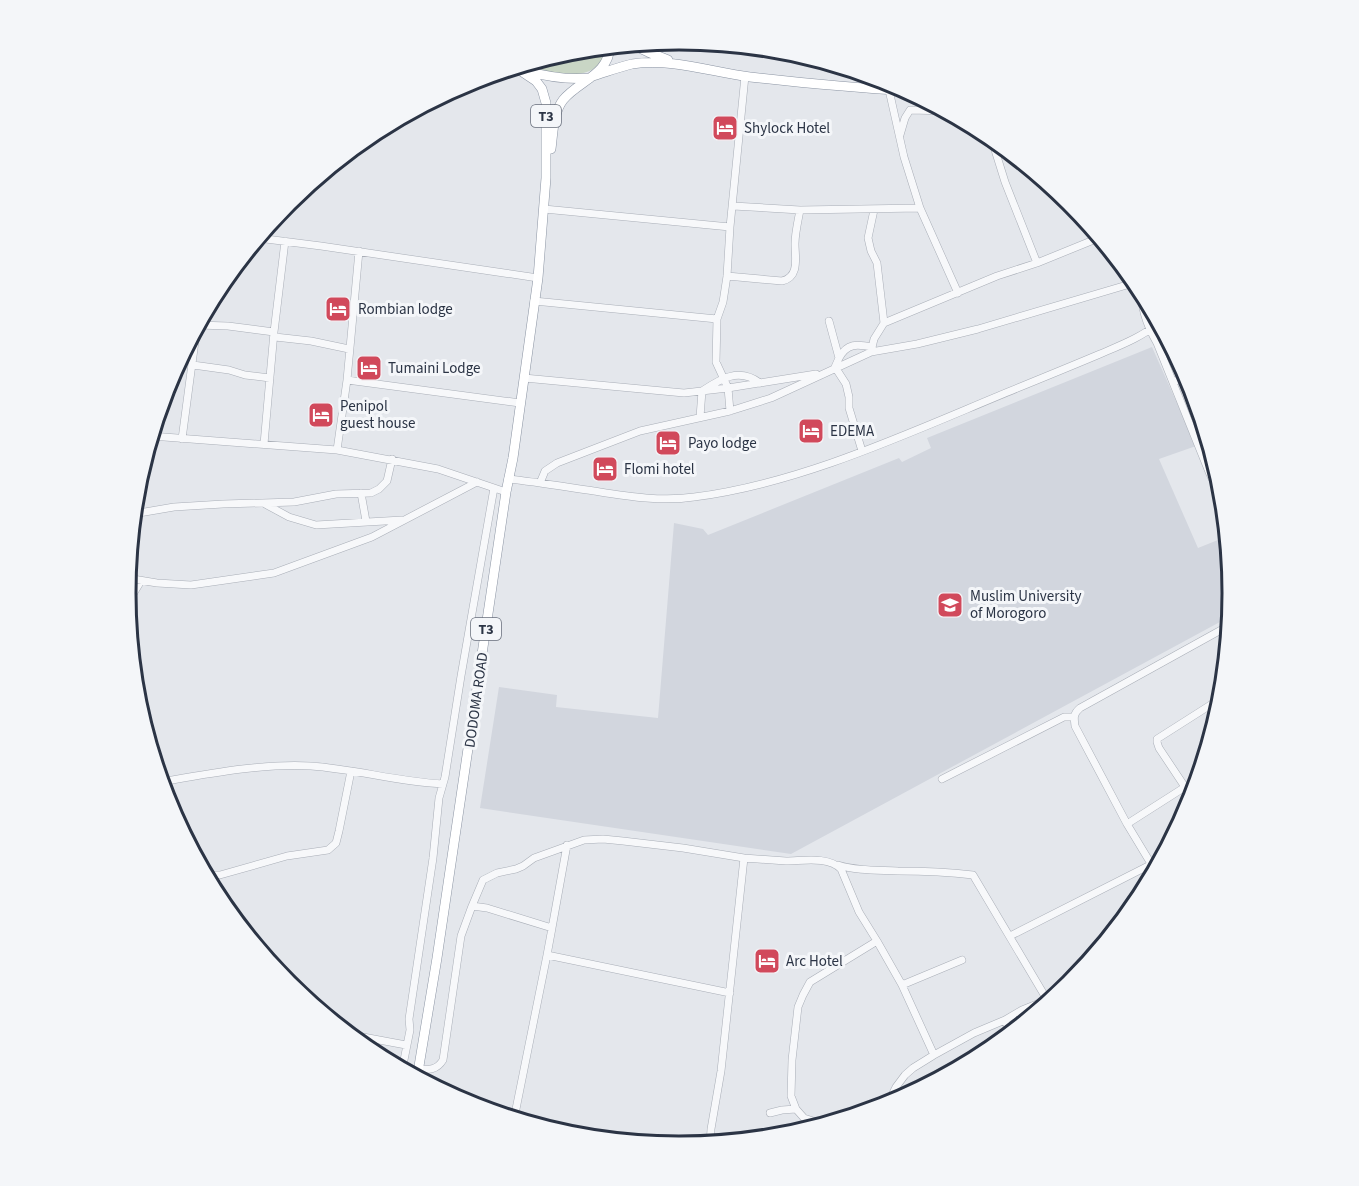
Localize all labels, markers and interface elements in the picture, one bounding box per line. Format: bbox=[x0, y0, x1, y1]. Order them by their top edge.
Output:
road number: T3 bbox=[531, 105, 561, 127]
hotel icon: Shylock Hotel bbox=[710, 113, 740, 143]
place label: Shylock Hotel bbox=[744, 118, 830, 139]
hotel icon: Rombian lodge bbox=[323, 294, 353, 324]
place label: Rombian lodge bbox=[358, 299, 453, 320]
hotel icon: Tumaini Lodge bbox=[354, 353, 384, 383]
place label: Tumaini Lodge bbox=[388, 358, 480, 379]
place label: Penipol guest house bbox=[340, 396, 415, 434]
hotel icon: Penipol guest house bbox=[306, 400, 336, 430]
hotel icon: EDEMA bbox=[796, 416, 826, 446]
place label: EDEMA bbox=[830, 421, 875, 442]
hotel icon: Payo lodge bbox=[653, 428, 683, 458]
place label: Payo lodge bbox=[688, 433, 757, 454]
hotel icon: Flomi hotel bbox=[590, 454, 620, 484]
place label: Flomi hotel bbox=[624, 459, 695, 480]
place label: Muslim University of Morogoro bbox=[970, 586, 1081, 624]
school or university icon: Muslim University of Morogoro bbox=[935, 590, 965, 620]
road number: T3 bbox=[471, 618, 501, 640]
street label: DODOMA ROAD bbox=[459, 651, 494, 749]
hotel icon: Arc Hotel bbox=[752, 946, 782, 976]
place label: Arc Hotel bbox=[786, 951, 843, 972]

